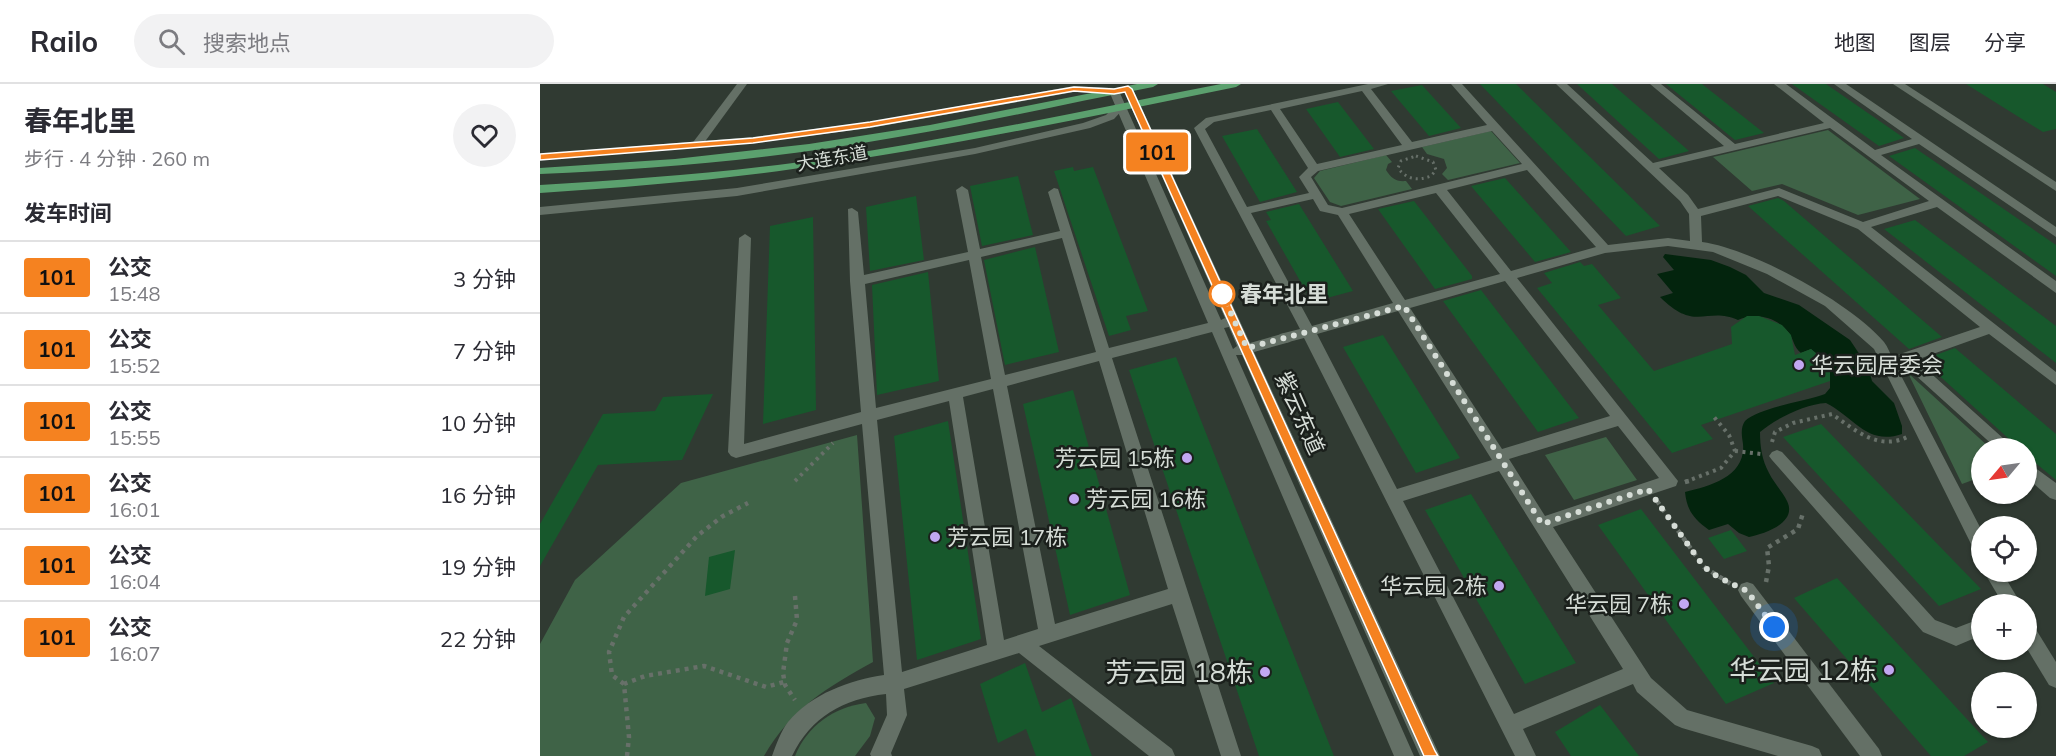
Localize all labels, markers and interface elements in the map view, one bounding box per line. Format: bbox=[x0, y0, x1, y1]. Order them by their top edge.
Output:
search box bbox=[134, 14, 554, 68]
text: Railo bbox=[30, 24, 98, 59]
icon: search bbox=[155, 25, 188, 58]
text: 搜索地点 bbox=[203, 29, 291, 57]
text: 地图 bbox=[1834, 29, 1876, 55]
text: 图层 bbox=[1909, 29, 1951, 55]
text: 分享 bbox=[1984, 29, 2026, 55]
text: 春年北里 bbox=[24, 103, 136, 138]
button: heart bbox=[453, 104, 516, 167]
line badge: 101 bbox=[1122, 132, 1192, 172]
text: 101 bbox=[1138, 139, 1176, 165]
street label: 大连东道 bbox=[795, 140, 869, 176]
text: 步行 · 4 分钟 · 260 m bbox=[24, 146, 210, 171]
text: 发车时间 bbox=[24, 199, 112, 227]
text: 公交 bbox=[108, 253, 152, 281]
text: 101 bbox=[38, 264, 76, 290]
text: 3 分钟 bbox=[453, 265, 516, 293]
place label: 春年北里 bbox=[1240, 280, 1328, 308]
text: 15:48 bbox=[108, 281, 161, 306]
marker: 春年北里 bbox=[1209, 281, 1235, 307]
text: 公交 bbox=[108, 325, 152, 353]
text: 101 bbox=[38, 336, 76, 362]
text: 7 分钟 bbox=[453, 337, 516, 365]
place label: 华云园居委会 bbox=[1811, 351, 1943, 379]
text: 15:52 bbox=[108, 353, 161, 378]
marker: 华云园居委会 bbox=[1792, 358, 1806, 372]
street label: 紫云东道 bbox=[1269, 367, 1331, 459]
text: 公交 bbox=[108, 397, 152, 425]
text: 101 bbox=[38, 408, 76, 434]
text: 10 分钟 bbox=[440, 409, 516, 437]
text: 15:55 bbox=[108, 425, 161, 450]
north arrow bbox=[1971, 438, 2037, 504]
map controls bbox=[1971, 438, 2037, 738]
place label: 芳云园 15栋 bbox=[1055, 444, 1175, 472]
marker: 芳云园 15栋 bbox=[1180, 451, 1194, 465]
text: 公交 bbox=[108, 469, 152, 497]
text: 101 bbox=[38, 480, 76, 506]
text: 16 分钟 bbox=[440, 481, 516, 509]
place label: 芳云园 16栋 bbox=[1086, 485, 1206, 513]
marker: 芳云园 16栋 bbox=[1067, 492, 1081, 506]
text: 16:01 bbox=[108, 497, 161, 522]
button: locate bbox=[1971, 516, 2037, 582]
place label: 芳云园 17栋 bbox=[947, 523, 1067, 551]
marker: 芳云园 17栋 bbox=[928, 530, 942, 544]
text: 公交 bbox=[108, 541, 152, 569]
text: 101 bbox=[38, 552, 76, 578]
text: 19 分钟 bbox=[440, 553, 516, 581]
text: 16:04 bbox=[108, 569, 161, 594]
place label: 华云园 2栋 bbox=[1380, 572, 1487, 600]
marker: 华云园 2栋 bbox=[1492, 579, 1506, 593]
place label: 华云园 7栋 bbox=[1565, 590, 1672, 618]
button: + bbox=[1971, 594, 2037, 660]
marker: 华云园 7栋 bbox=[1677, 597, 1691, 611]
your location bbox=[1759, 612, 1789, 642]
text: 公交 bbox=[108, 613, 152, 641]
text: 101 bbox=[38, 624, 76, 650]
text: 22 分钟 bbox=[440, 625, 516, 653]
text: 16:07 bbox=[108, 641, 161, 666]
place label: 华云园 12栋 bbox=[1730, 653, 1877, 687]
place label: 芳云园 18栋 bbox=[1106, 655, 1253, 689]
marker: 华云园 12栋 bbox=[1882, 663, 1896, 677]
marker: 芳云园 18栋 bbox=[1258, 665, 1272, 679]
button: − bbox=[1971, 672, 2037, 738]

